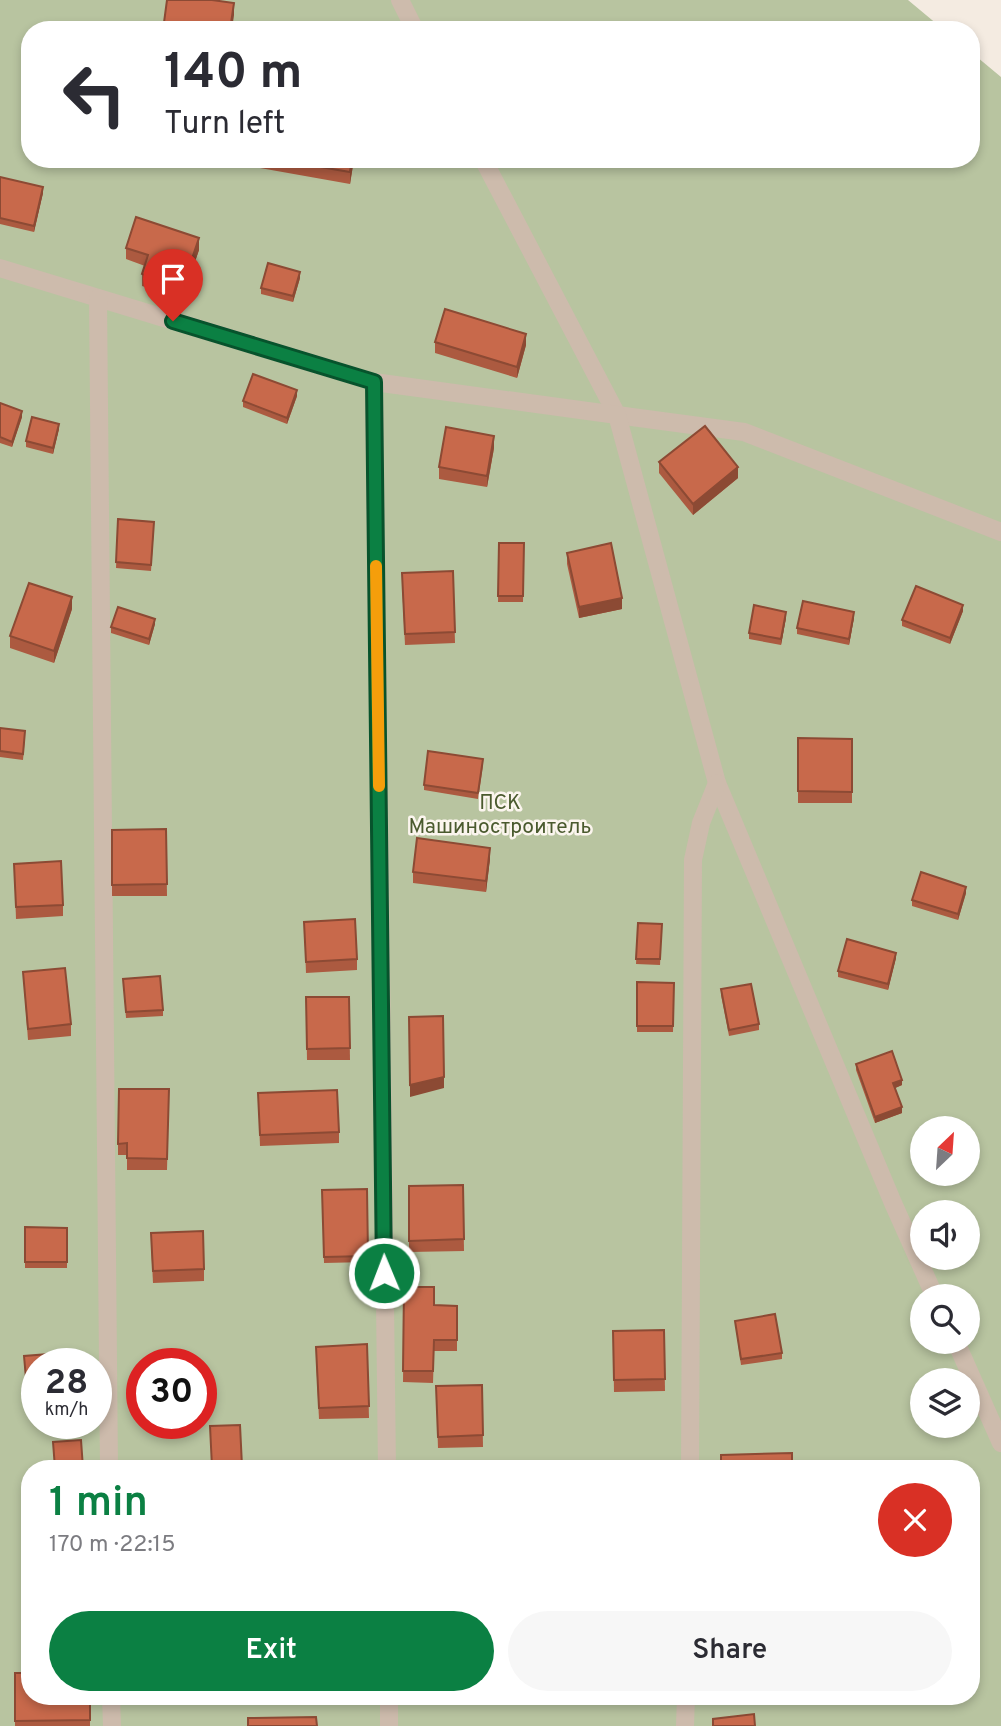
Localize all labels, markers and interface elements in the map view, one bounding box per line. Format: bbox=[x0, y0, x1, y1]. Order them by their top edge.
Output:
text: 140 m bbox=[164, 44, 303, 106]
icon: left bbox=[49, 49, 140, 140]
text: Turn left bbox=[164, 105, 285, 145]
pin bbox=[143, 249, 203, 321]
icon: arrive bbox=[154, 260, 192, 298]
park label: ПСК Машиностроитель bbox=[408, 790, 592, 841]
north arrow bbox=[910, 1116, 980, 1186]
map controls bbox=[910, 1116, 980, 1438]
button: sound bbox=[910, 1200, 980, 1270]
position arrow bbox=[347, 1236, 421, 1310]
button: search bbox=[910, 1284, 980, 1354]
speed limit sign: 30 bbox=[126, 1348, 217, 1439]
text: 28 bbox=[45, 1362, 88, 1406]
button: layers bbox=[910, 1368, 980, 1438]
text: km/h bbox=[45, 1399, 88, 1422]
text: 1 min bbox=[49, 1478, 148, 1531]
button: close bbox=[878, 1483, 952, 1557]
text: 170 m · 22:15 bbox=[49, 1531, 175, 1560]
button: Exit bbox=[49, 1611, 494, 1691]
button: Share bbox=[508, 1611, 952, 1691]

